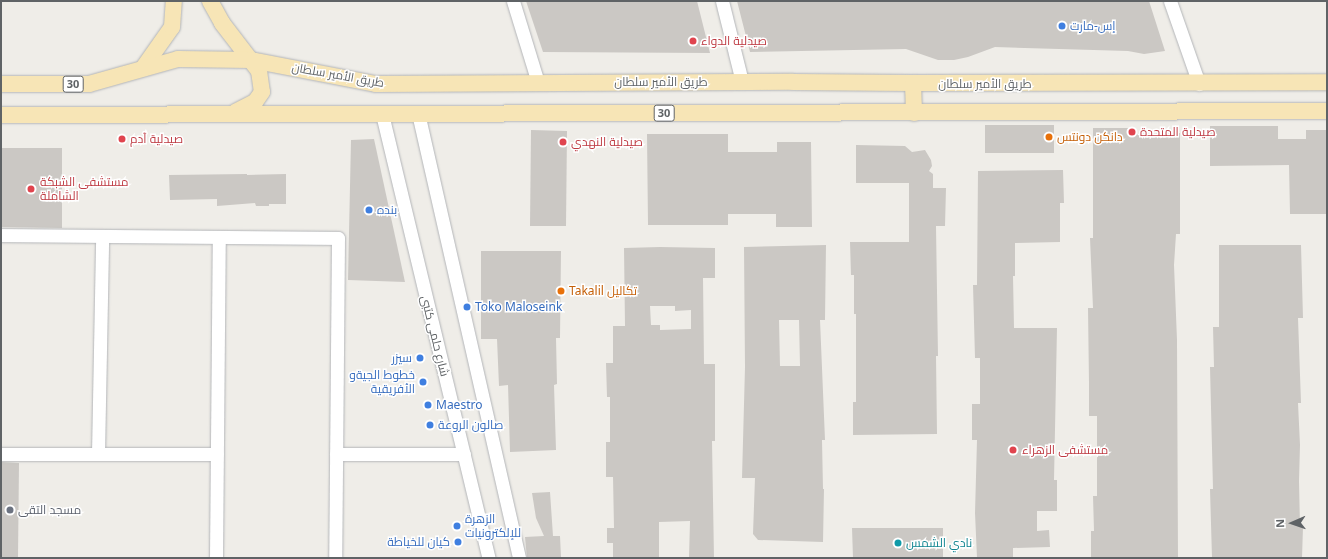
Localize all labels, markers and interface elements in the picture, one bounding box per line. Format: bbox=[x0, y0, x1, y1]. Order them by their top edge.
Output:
place label: إس-مارت bbox=[1070, 19, 1116, 33]
marker: إس-مارت bbox=[1057, 21, 1067, 31]
place label: صيدلية الدواء bbox=[701, 34, 767, 48]
marker: صيدلية الدواء bbox=[688, 36, 698, 46]
street label: طريق الأمير سلطان bbox=[291, 60, 385, 90]
road number: 30 bbox=[62, 75, 84, 93]
street label: طريق الأمير سلطان bbox=[614, 75, 708, 89]
street label: طريق الأمير سلطان bbox=[938, 77, 1032, 91]
road number: 30 bbox=[653, 104, 675, 122]
place label: صيدلية المتحدة bbox=[1140, 125, 1215, 139]
marker: صيدلية المتحدة bbox=[1127, 127, 1137, 137]
place label: دانكن دونتس bbox=[1057, 130, 1123, 144]
place label: صيدلية آدم bbox=[130, 132, 183, 146]
marker: دانكن دونتس bbox=[1044, 132, 1054, 142]
marker: صيدلية آدم bbox=[117, 134, 127, 144]
place label: صيدلية النهدي bbox=[571, 135, 643, 149]
marker: صيدلية النهدي bbox=[558, 137, 568, 147]
place label: مستشفى الشبكة الشاملة bbox=[40, 175, 128, 203]
marker: مستشفى الشبكة الشاملة bbox=[25, 183, 37, 195]
place label: بنده bbox=[377, 203, 397, 217]
marker: بنده bbox=[364, 205, 374, 215]
place label: Takalil تكاليل bbox=[569, 284, 637, 298]
marker: Takalil تكاليل bbox=[556, 286, 566, 296]
street label: شارع حلمى كتبى bbox=[418, 294, 452, 378]
place label: Toko Maloseink bbox=[475, 300, 562, 314]
marker: Toko Maloseink bbox=[462, 302, 472, 312]
place label: سيزر bbox=[392, 351, 412, 365]
marker: سيزر bbox=[415, 353, 425, 363]
place label: خطوط الجيةو الأفريقية bbox=[349, 368, 415, 396]
marker: خطوط الجيةو الأفريقية bbox=[418, 377, 428, 387]
place label: Maestro bbox=[436, 398, 482, 412]
marker: Maestro bbox=[423, 400, 433, 410]
place label: صالون الروعة bbox=[438, 418, 503, 432]
marker: صالون الروعة bbox=[425, 420, 435, 430]
place label: مستشفى الزهراء bbox=[1022, 443, 1108, 457]
marker: مستشفى الزهراء bbox=[1007, 444, 1019, 456]
place label: مسجد التقى bbox=[18, 503, 81, 517]
north arrow bbox=[1272, 503, 1312, 543]
marker: مسجد التقى bbox=[5, 505, 15, 515]
place label: الزهرة للإلكترونيات bbox=[465, 512, 521, 540]
text: N bbox=[1272, 519, 1287, 528]
marker: الزهرة للإلكترونيات bbox=[452, 521, 462, 531]
place label: كيان للخياطة bbox=[387, 535, 450, 549]
place label: نادي الشمس bbox=[906, 536, 972, 550]
marker: كيان للخياطة bbox=[453, 537, 463, 547]
marker: نادي الشمس bbox=[893, 538, 903, 548]

